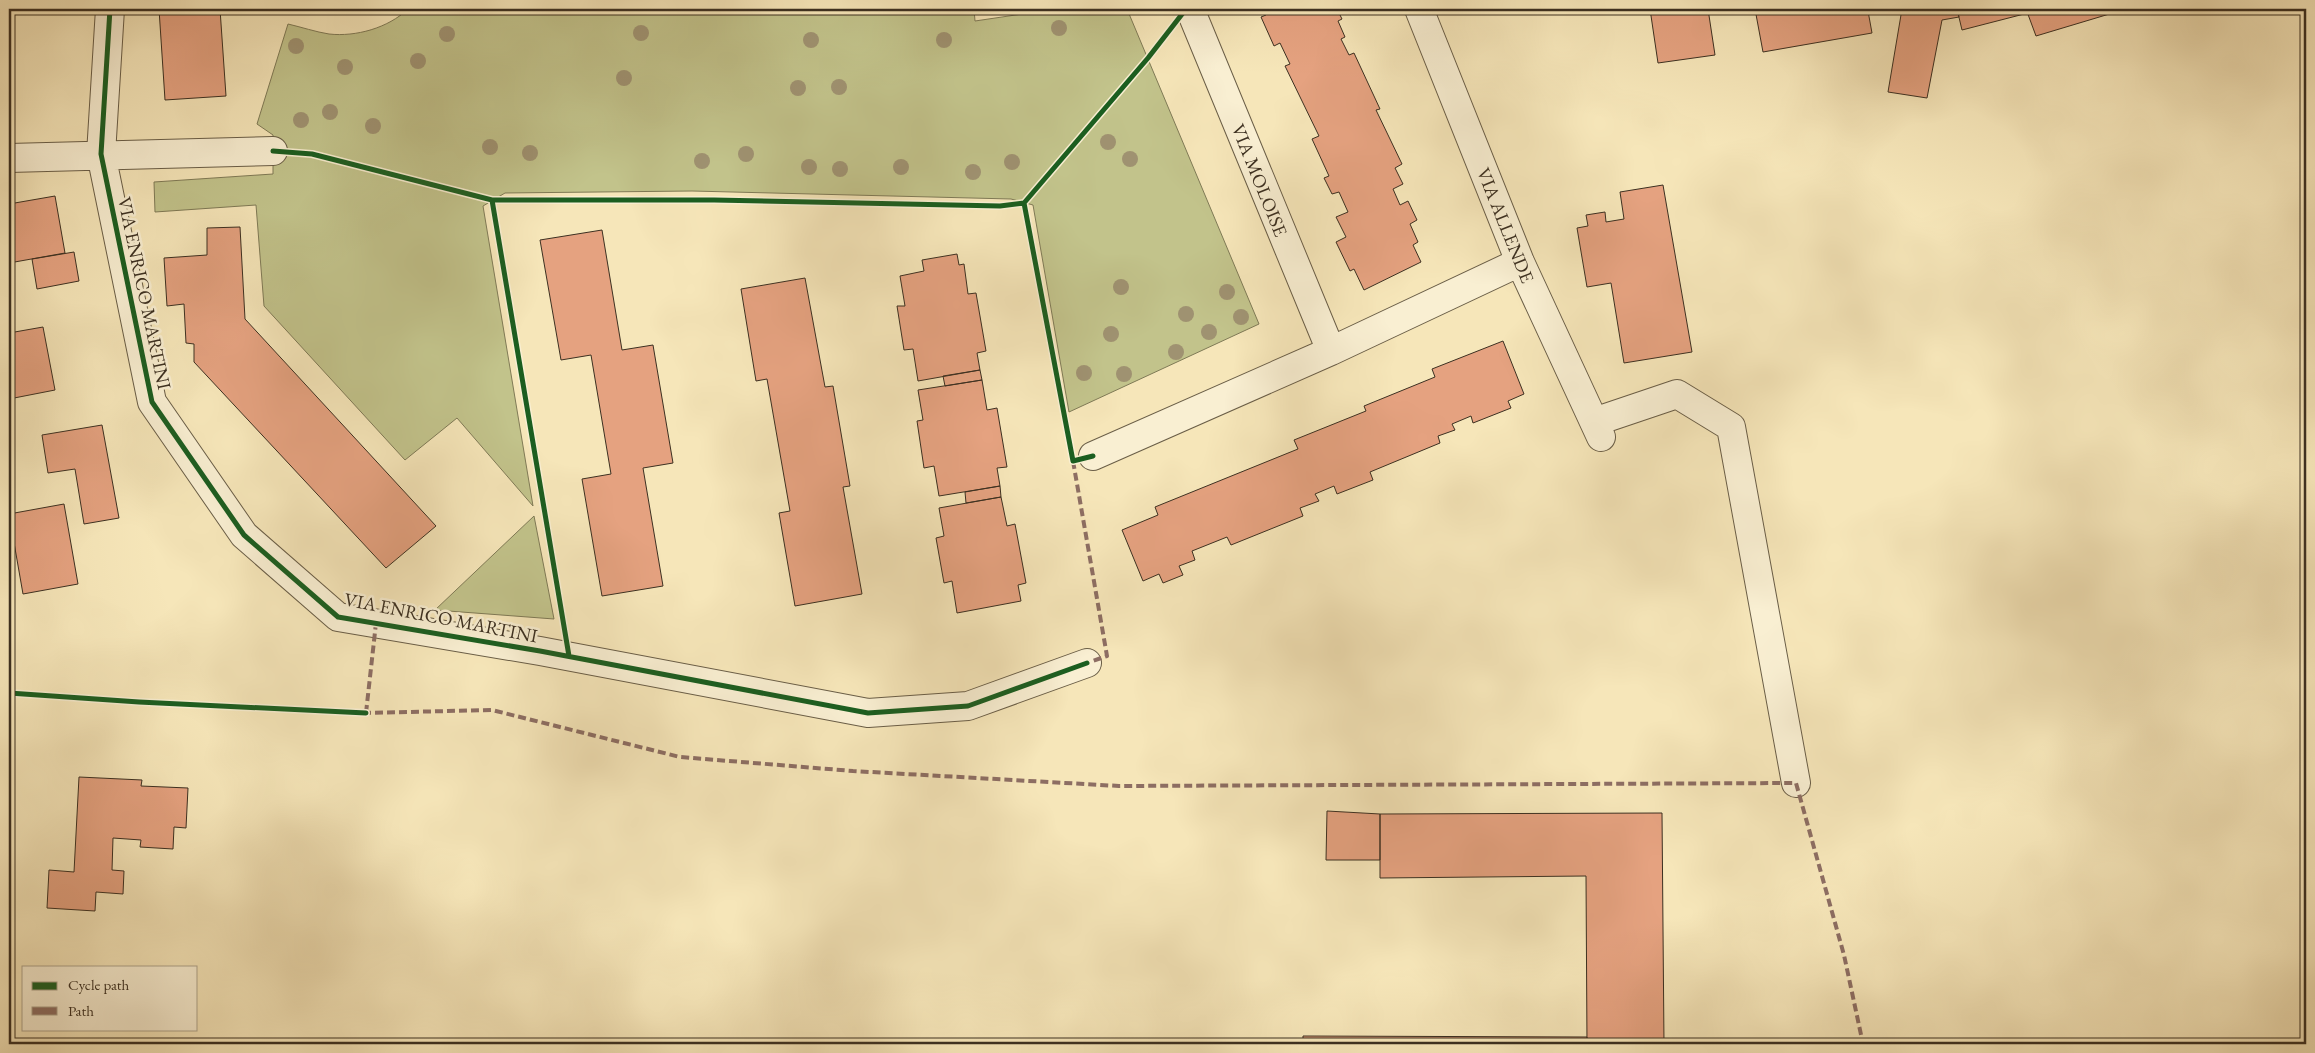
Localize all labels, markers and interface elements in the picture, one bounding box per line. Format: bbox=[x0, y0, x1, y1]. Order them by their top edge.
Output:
street label: VIA MOLOISE bbox=[1226, 120, 1294, 240]
street label: VIA ALLENDE bbox=[1471, 164, 1540, 287]
street label: VIA ENRICO MARTINI bbox=[112, 194, 177, 392]
street label: VIA ENRICO MARTINI bbox=[342, 586, 540, 649]
legend bbox=[22, 966, 198, 1030]
text: Cycle path bbox=[68, 975, 130, 994]
text: Path bbox=[68, 1001, 94, 1020]

